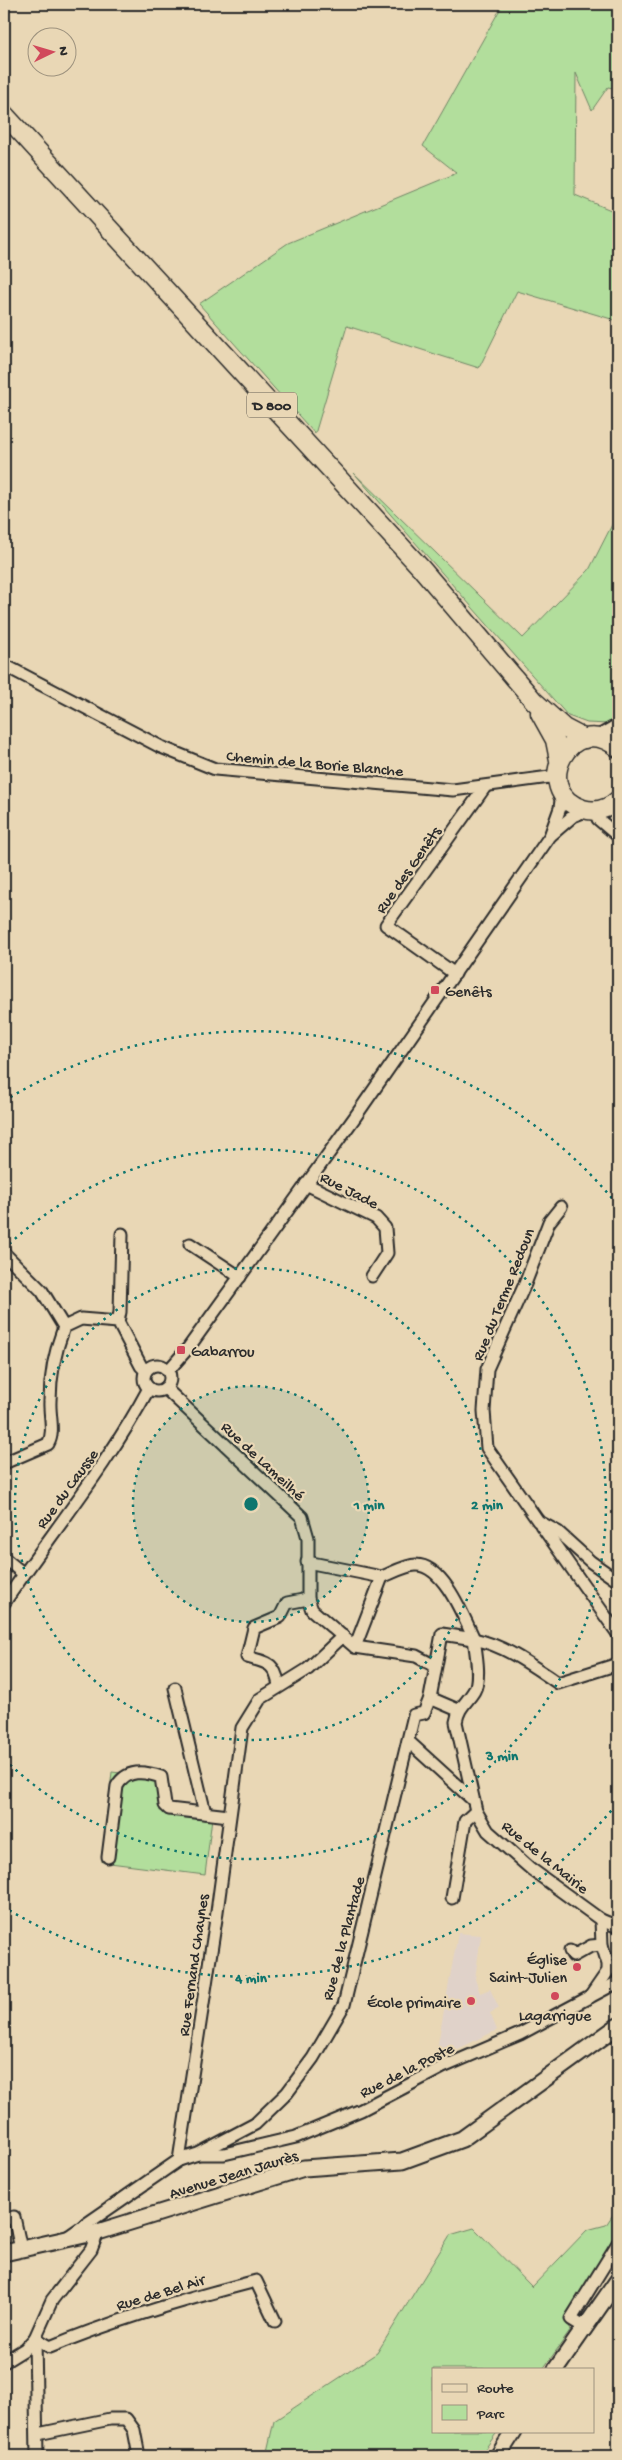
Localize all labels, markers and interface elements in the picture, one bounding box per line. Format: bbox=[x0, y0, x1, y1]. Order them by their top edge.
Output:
north arrow bbox=[28, 28, 78, 78]
text: N bbox=[54, 46, 71, 56]
road number: D 800 bbox=[247, 392, 297, 418]
street label: Chemin de la Borie Blanche bbox=[225, 748, 405, 783]
street label: Rue des Genêts bbox=[373, 823, 448, 918]
marker: Genêts bbox=[429, 984, 441, 996]
place label: Genêts bbox=[445, 984, 493, 1003]
street label: Rue Jade bbox=[316, 1169, 381, 1215]
street label: Rue du Terme Redoun bbox=[470, 1226, 541, 1364]
marker: Gabarrou bbox=[175, 1344, 187, 1356]
place label: Gabarrou bbox=[191, 1344, 255, 1363]
street label: Rue de Lameilhé bbox=[216, 1419, 308, 1507]
street label: Rue du Causse bbox=[34, 1446, 104, 1534]
centre of rings bbox=[242, 1495, 260, 1513]
text: 1 min bbox=[353, 1497, 385, 1515]
text: 2 min bbox=[471, 1497, 504, 1515]
text: 3 min bbox=[485, 1748, 519, 1766]
street label: Rue de la Mairie bbox=[496, 1818, 592, 1900]
street label: Rue de la Plantade bbox=[320, 1874, 371, 2003]
street label: Rue Fernand Chaynes bbox=[176, 1892, 215, 2038]
place label: Église Saint-Julien bbox=[489, 1952, 568, 1989]
marker: Église Saint-Julien bbox=[571, 1961, 583, 1973]
text: 4 min bbox=[234, 1970, 268, 1988]
marker: Lagarrigue bbox=[549, 1990, 561, 2002]
place label: École primaire bbox=[367, 1995, 462, 2014]
marker: École primaire bbox=[465, 1995, 477, 2007]
place label: Lagarrigue bbox=[519, 2008, 592, 2027]
street label: Rue de la Poste bbox=[357, 2040, 459, 2104]
street label: Avenue Jean Jaurès bbox=[167, 2147, 302, 2205]
street label: Rue de Bel Air bbox=[114, 2271, 209, 2317]
legend bbox=[432, 2368, 594, 2432]
text: Route bbox=[477, 2380, 514, 2398]
text: Parc bbox=[476, 2406, 505, 2424]

